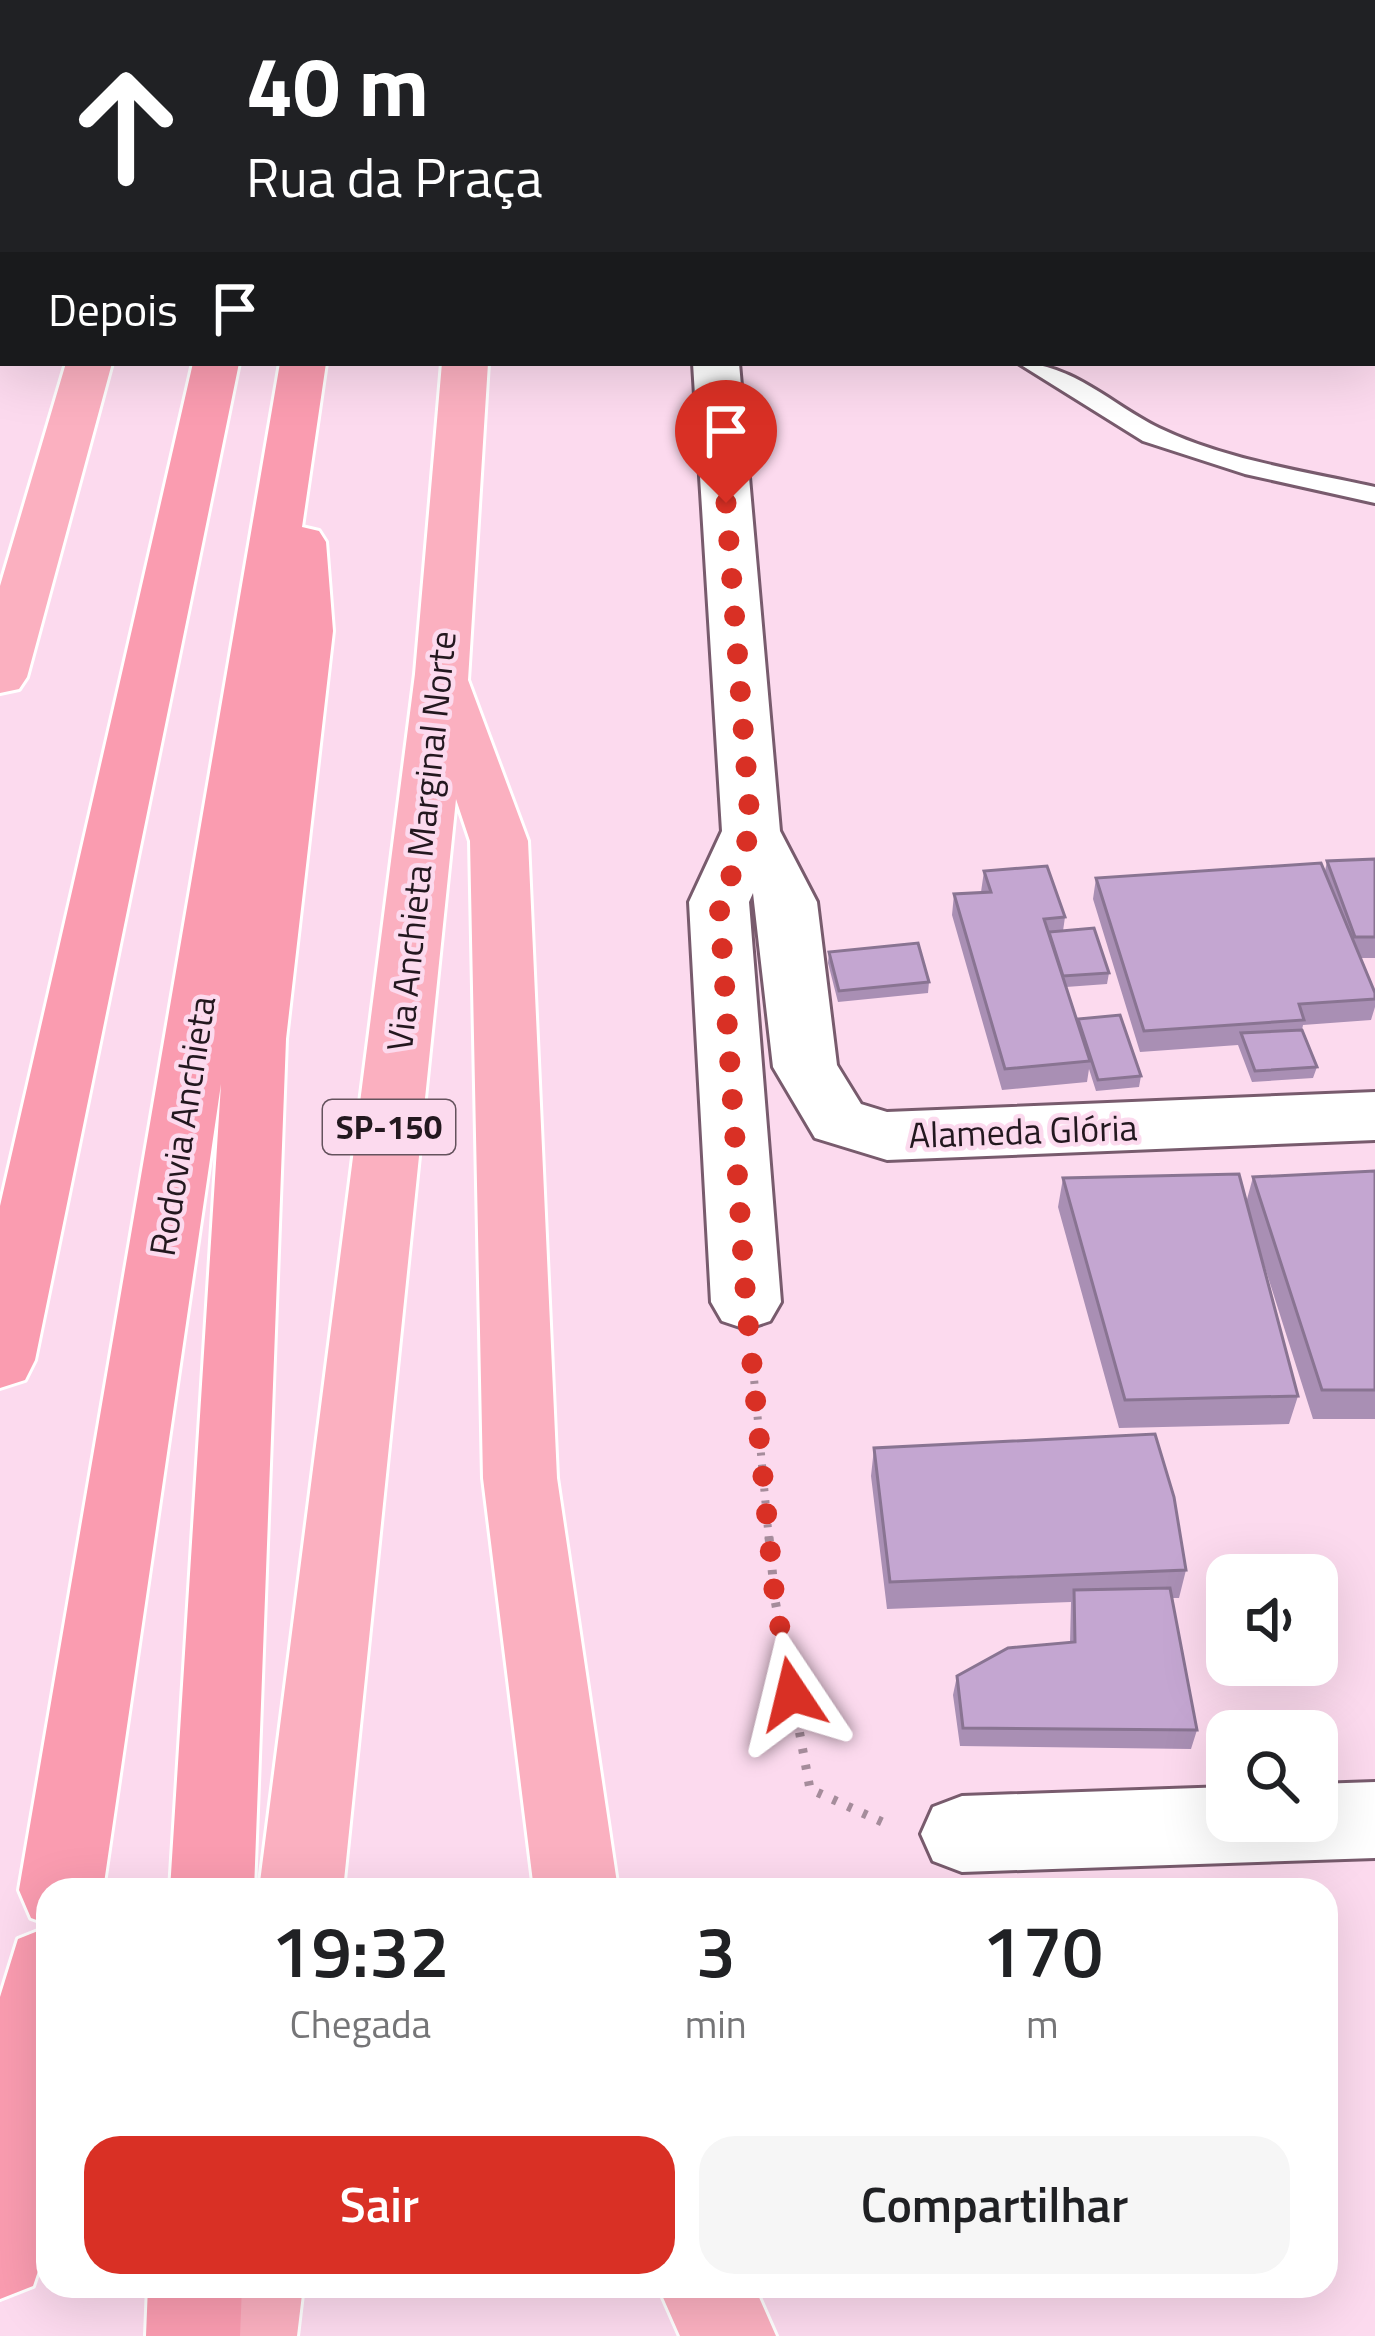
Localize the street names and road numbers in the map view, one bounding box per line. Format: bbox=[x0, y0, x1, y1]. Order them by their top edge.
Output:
street label: Via Anchieta Marginal Norte bbox=[371, 628, 470, 1054]
street label: Rodovia Anchieta bbox=[134, 992, 229, 1260]
street label: Alameda Glória bbox=[908, 1099, 1138, 1162]
road number: SP-150 bbox=[323, 1100, 455, 1154]

